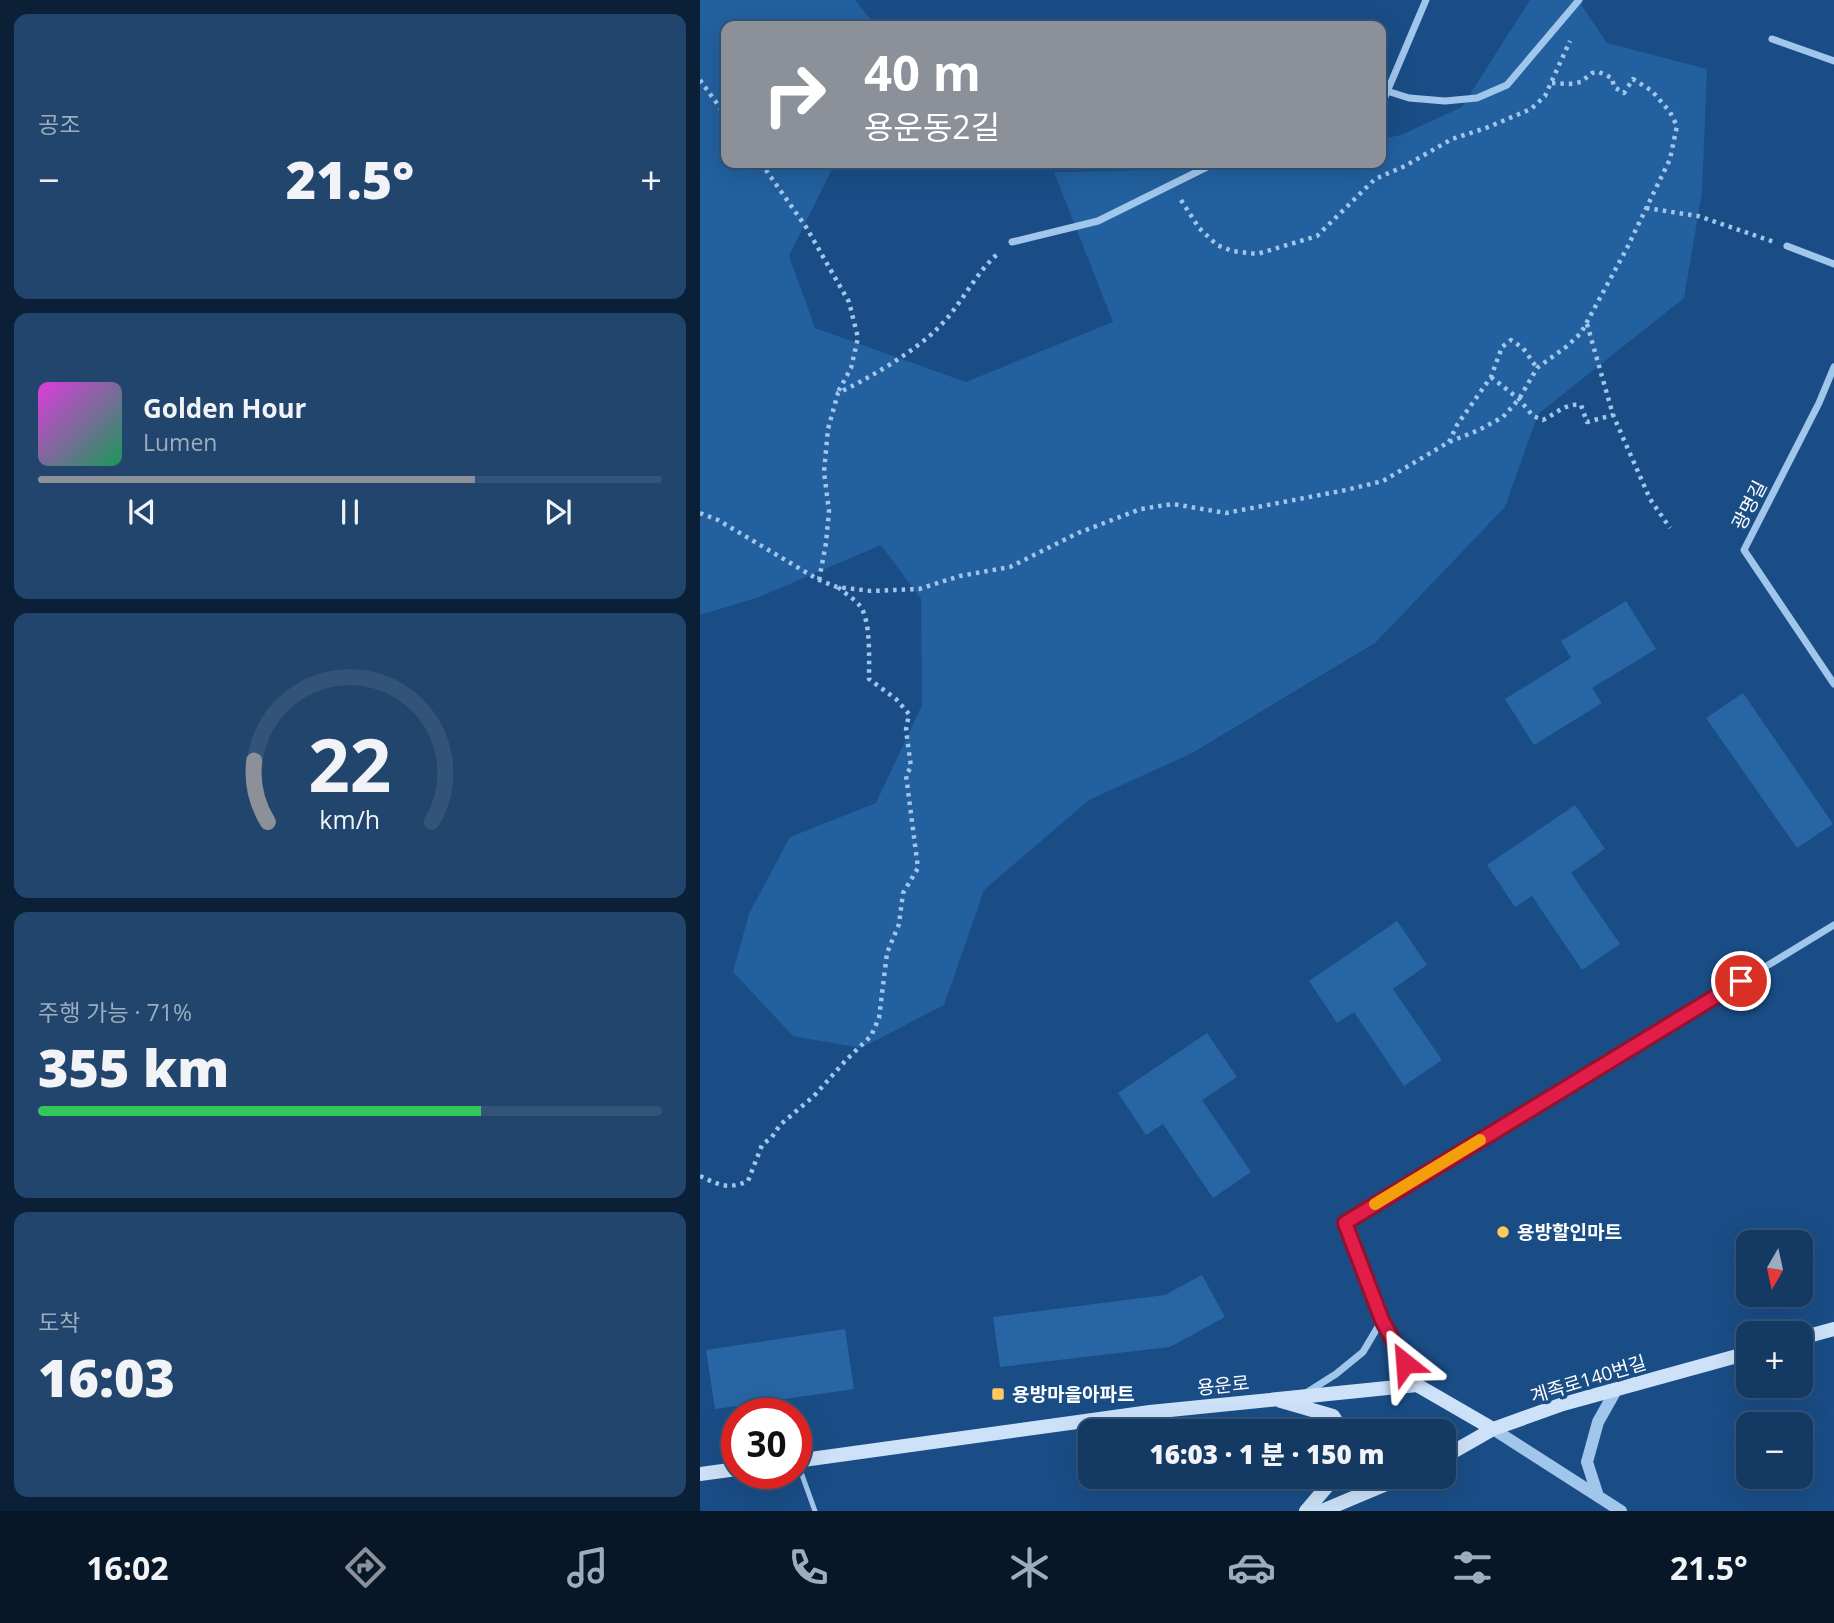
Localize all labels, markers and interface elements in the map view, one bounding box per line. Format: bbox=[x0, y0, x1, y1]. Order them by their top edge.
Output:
text: 40 m bbox=[864, 39, 981, 105]
icon: right bbox=[749, 49, 840, 140]
text: 용운동2길 bbox=[864, 105, 1000, 148]
text: 공조 bbox=[38, 108, 80, 140]
text: 21.5° bbox=[286, 143, 414, 214]
text: − bbox=[38, 153, 60, 205]
text: + bbox=[640, 153, 662, 205]
text: Golden Hour bbox=[143, 390, 306, 426]
text: Lumen bbox=[143, 426, 217, 458]
street label: 광명길 bbox=[1726, 476, 1772, 534]
icon: previous bbox=[123, 493, 161, 531]
icon: pause bbox=[331, 493, 369, 531]
icon: next bbox=[539, 493, 577, 531]
text: 22 bbox=[308, 714, 392, 813]
text: km/h bbox=[320, 801, 380, 835]
pin bbox=[1711, 951, 1771, 1011]
icon: arrive bbox=[1722, 962, 1760, 1000]
text: 주행 가능 · 71% bbox=[38, 996, 192, 1028]
text: 355 km bbox=[38, 1031, 229, 1102]
place label: 용방할인마트 bbox=[1517, 1219, 1622, 1245]
marker: 용방할인마트 bbox=[1495, 1224, 1511, 1240]
north arrow bbox=[1736, 1230, 1813, 1307]
map controls bbox=[1736, 1230, 1813, 1489]
text: 도착 bbox=[38, 1306, 80, 1338]
button: + bbox=[1736, 1321, 1813, 1398]
position arrow bbox=[1368, 1326, 1442, 1400]
text: 16:03 bbox=[38, 1341, 175, 1412]
street label: 계족로140번길 bbox=[1527, 1349, 1649, 1409]
street label: 용운로 bbox=[1196, 1369, 1250, 1401]
place label: 용방마을아파트 bbox=[1012, 1381, 1134, 1407]
marker: 용방마을아파트 bbox=[990, 1386, 1006, 1402]
speed limit sign: 30 bbox=[721, 1398, 812, 1489]
button: − bbox=[1736, 1412, 1813, 1489]
text: 16:03 · 1 분 · 150 m bbox=[1150, 1436, 1384, 1472]
icon: directions bbox=[341, 1543, 390, 1592]
icon: music bbox=[563, 1543, 612, 1592]
icon: phone bbox=[784, 1543, 833, 1592]
icon: climate bbox=[1005, 1543, 1054, 1592]
icon: car bbox=[1227, 1543, 1276, 1592]
icon: filters bbox=[1448, 1543, 1497, 1592]
text: 16:02 bbox=[86, 1546, 169, 1589]
text: 21.5° bbox=[1670, 1546, 1748, 1589]

